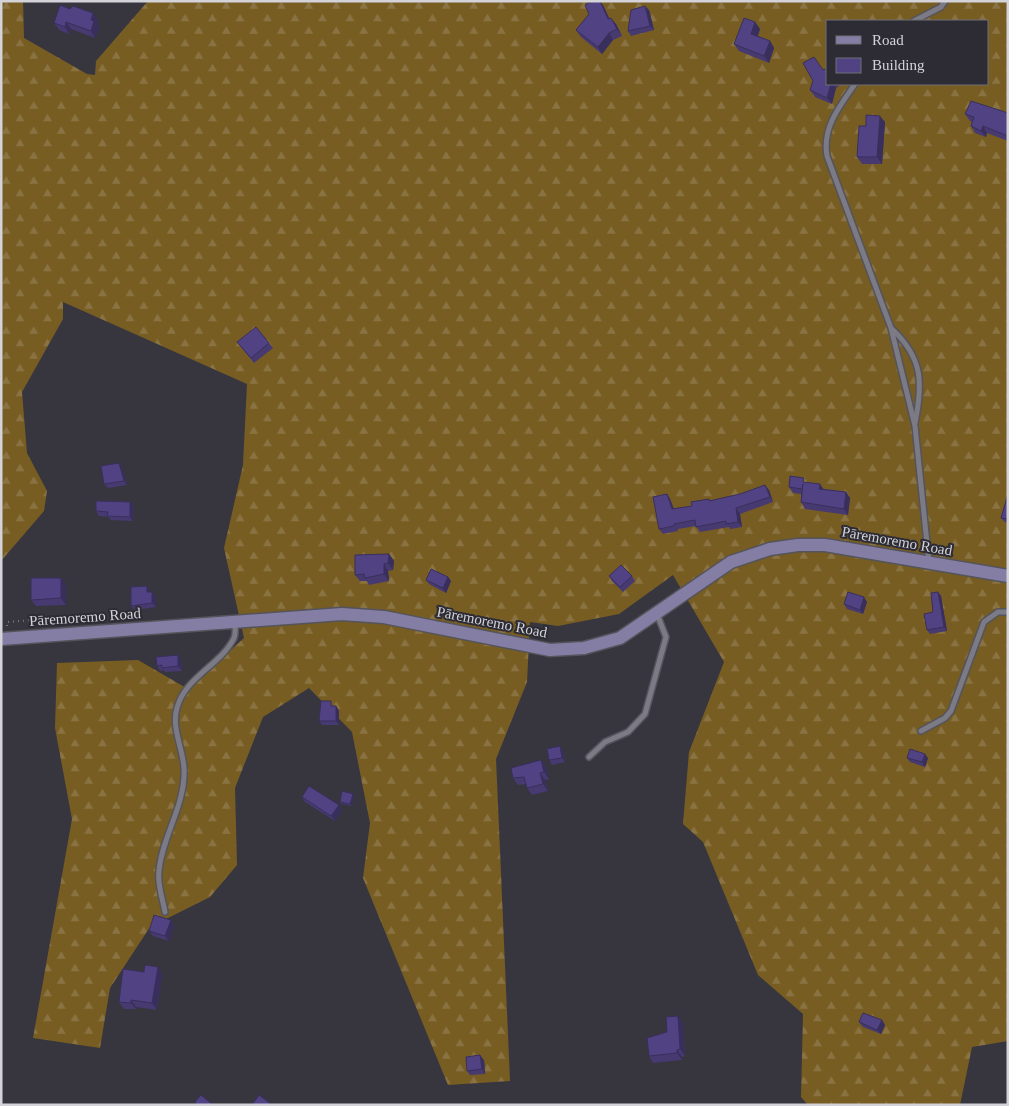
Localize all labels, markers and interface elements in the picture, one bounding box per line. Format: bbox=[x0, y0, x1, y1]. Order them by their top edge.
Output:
legend bbox=[826, 20, 989, 85]
text: Road bbox=[872, 32, 904, 48]
text: Building bbox=[872, 57, 925, 73]
street label: Pāremoremo Road bbox=[840, 523, 954, 559]
street label: Pāremoremo Road bbox=[435, 603, 549, 641]
street label: Pāremoremo Road bbox=[29, 605, 142, 629]

